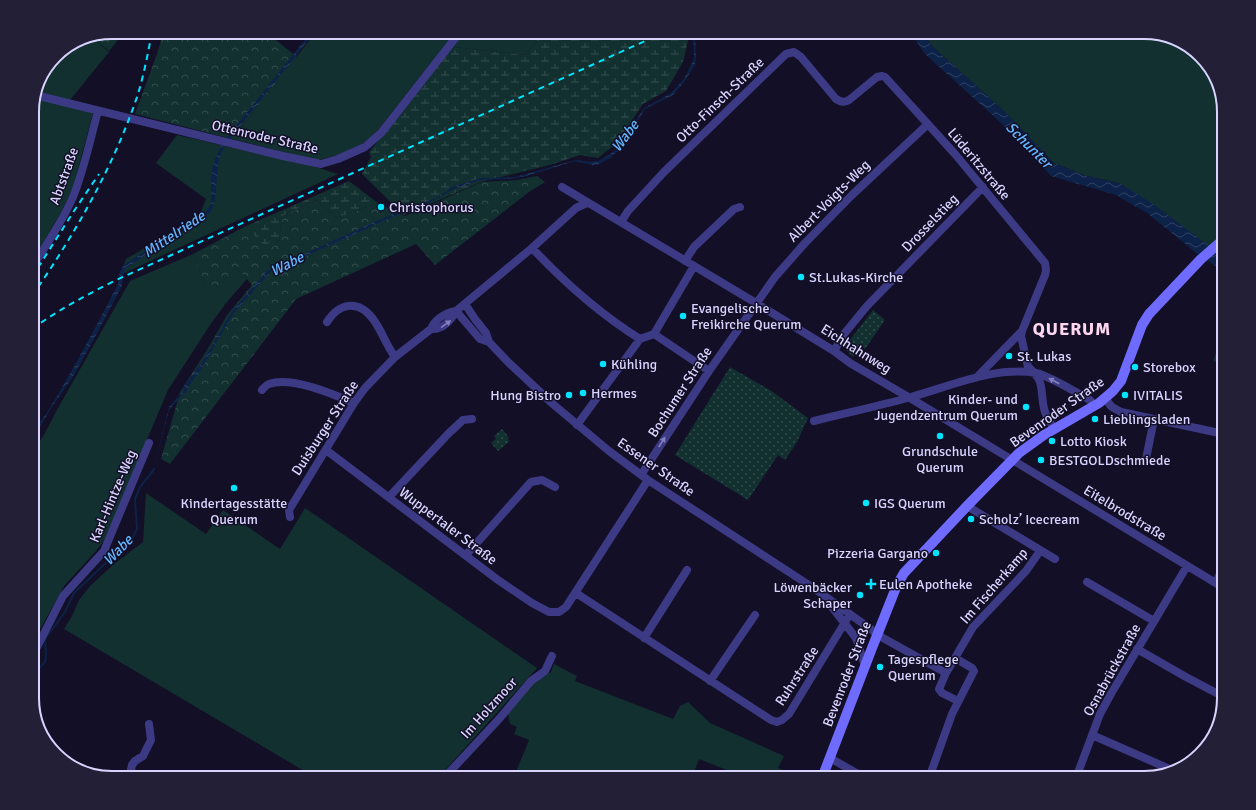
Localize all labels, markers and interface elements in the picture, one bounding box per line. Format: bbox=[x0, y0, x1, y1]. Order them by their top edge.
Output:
street label: Otto-Finsch-Straße bbox=[672, 54, 768, 146]
water label: Wabe bbox=[607, 115, 644, 155]
street label: Ottenroder Straße bbox=[210, 116, 320, 158]
water label: Schunter bbox=[1002, 118, 1058, 174]
street label: Lüderitzstraße bbox=[944, 125, 1014, 203]
street label: Abtstraße bbox=[46, 145, 82, 207]
street label: Albert-Voigts-Weg bbox=[784, 156, 874, 246]
street label: Drosselstieg bbox=[898, 191, 962, 255]
place label: Christophorus bbox=[389, 199, 474, 216]
marker: Christophorus bbox=[376, 202, 386, 212]
water label: Mittelriede bbox=[139, 206, 210, 261]
water label: Wabe bbox=[267, 247, 308, 280]
place label: St.Lukas-Kirche bbox=[809, 269, 903, 286]
marker: St.Lukas-Kirche bbox=[796, 272, 806, 282]
place label: Evangelische Freikirche Querum bbox=[691, 300, 801, 333]
marker: Evangelische Freikirche Querum bbox=[678, 311, 688, 321]
district label: QUERUM bbox=[1033, 318, 1111, 340]
one-way arrow bbox=[440, 320, 451, 328]
street label: Eichhahnweg bbox=[818, 321, 894, 377]
street label: Bochumer Straße bbox=[644, 343, 716, 441]
place label: St. Lukas bbox=[1017, 348, 1071, 365]
marker: St. Lukas bbox=[1004, 351, 1014, 361]
place label: Kühling bbox=[611, 356, 657, 373]
marker: Kühling bbox=[598, 359, 608, 369]
place label: Storebox bbox=[1143, 359, 1196, 376]
marker: Storebox bbox=[1130, 362, 1140, 372]
street label: Bevenroder Straße bbox=[1006, 373, 1108, 451]
street label: Duisburger Straße bbox=[288, 377, 362, 479]
one-way arrow bbox=[1048, 378, 1060, 384]
place label: Hermes bbox=[591, 385, 637, 402]
place label: Hung Bistro bbox=[490, 387, 561, 404]
place label: IVITALIS bbox=[1133, 387, 1183, 404]
marker: Hermes bbox=[578, 388, 588, 398]
marker: Hung Bistro bbox=[564, 390, 574, 400]
marker: IVITALIS bbox=[1120, 390, 1130, 400]
place label: Kinder- und Jugendzentrum Querum bbox=[874, 391, 1018, 424]
marker: Kinder- und Jugendzentrum Querum bbox=[1021, 402, 1031, 412]
place label: Lieblingsladen bbox=[1103, 411, 1190, 428]
marker: Lieblingsladen bbox=[1090, 414, 1100, 424]
marker: Grundschule Querum bbox=[935, 431, 945, 441]
place label: Lotto Kiosk bbox=[1060, 433, 1127, 450]
street label: Essener Straße bbox=[614, 434, 698, 500]
marker: Lotto Kiosk bbox=[1047, 436, 1057, 446]
one-way arrow bbox=[659, 437, 666, 448]
place label: Grundschule Querum bbox=[902, 443, 978, 476]
street label: Karl-Hintze-Weg bbox=[86, 447, 140, 545]
place label: BESTGOLDschmiede bbox=[1049, 452, 1170, 469]
marker: BESTGOLDschmiede bbox=[1036, 455, 1046, 465]
street label: Eitelbrodstraße bbox=[1081, 482, 1169, 544]
marker: Kindertagesstätte Querum bbox=[229, 483, 239, 493]
street label: Wuppertaler Straße bbox=[396, 484, 500, 568]
place label: Kindertagesstätte Querum bbox=[181, 495, 287, 528]
place label: IGS Querum bbox=[874, 495, 946, 512]
marker: IGS Querum bbox=[861, 498, 871, 508]
place label: Scholz’ Icecream bbox=[979, 511, 1080, 528]
marker: Scholz’ Icecream bbox=[966, 514, 976, 524]
water label: Wabe bbox=[99, 530, 138, 569]
place label: Pizzeria Gargano bbox=[827, 545, 928, 562]
street label: Im Fischerkamp bbox=[957, 545, 1031, 627]
marker: Pizzeria Gargano bbox=[931, 548, 941, 558]
place label: Eulen Apotheke bbox=[879, 576, 973, 593]
place label: Löwenbäcker Schaper bbox=[773, 579, 853, 612]
marker: Eulen Apotheke bbox=[866, 579, 876, 589]
marker: Löwenbäcker Schaper bbox=[855, 590, 865, 600]
street label: Bevenroder Straße bbox=[819, 619, 875, 729]
street label: Osnabrückstraße bbox=[1080, 621, 1144, 719]
street label: Ruhrstraße bbox=[771, 643, 823, 709]
place label: Tagespflege Querum bbox=[888, 651, 959, 684]
marker: Tagespflege Querum bbox=[875, 662, 885, 672]
street label: Im Holzmoor bbox=[457, 673, 521, 742]

